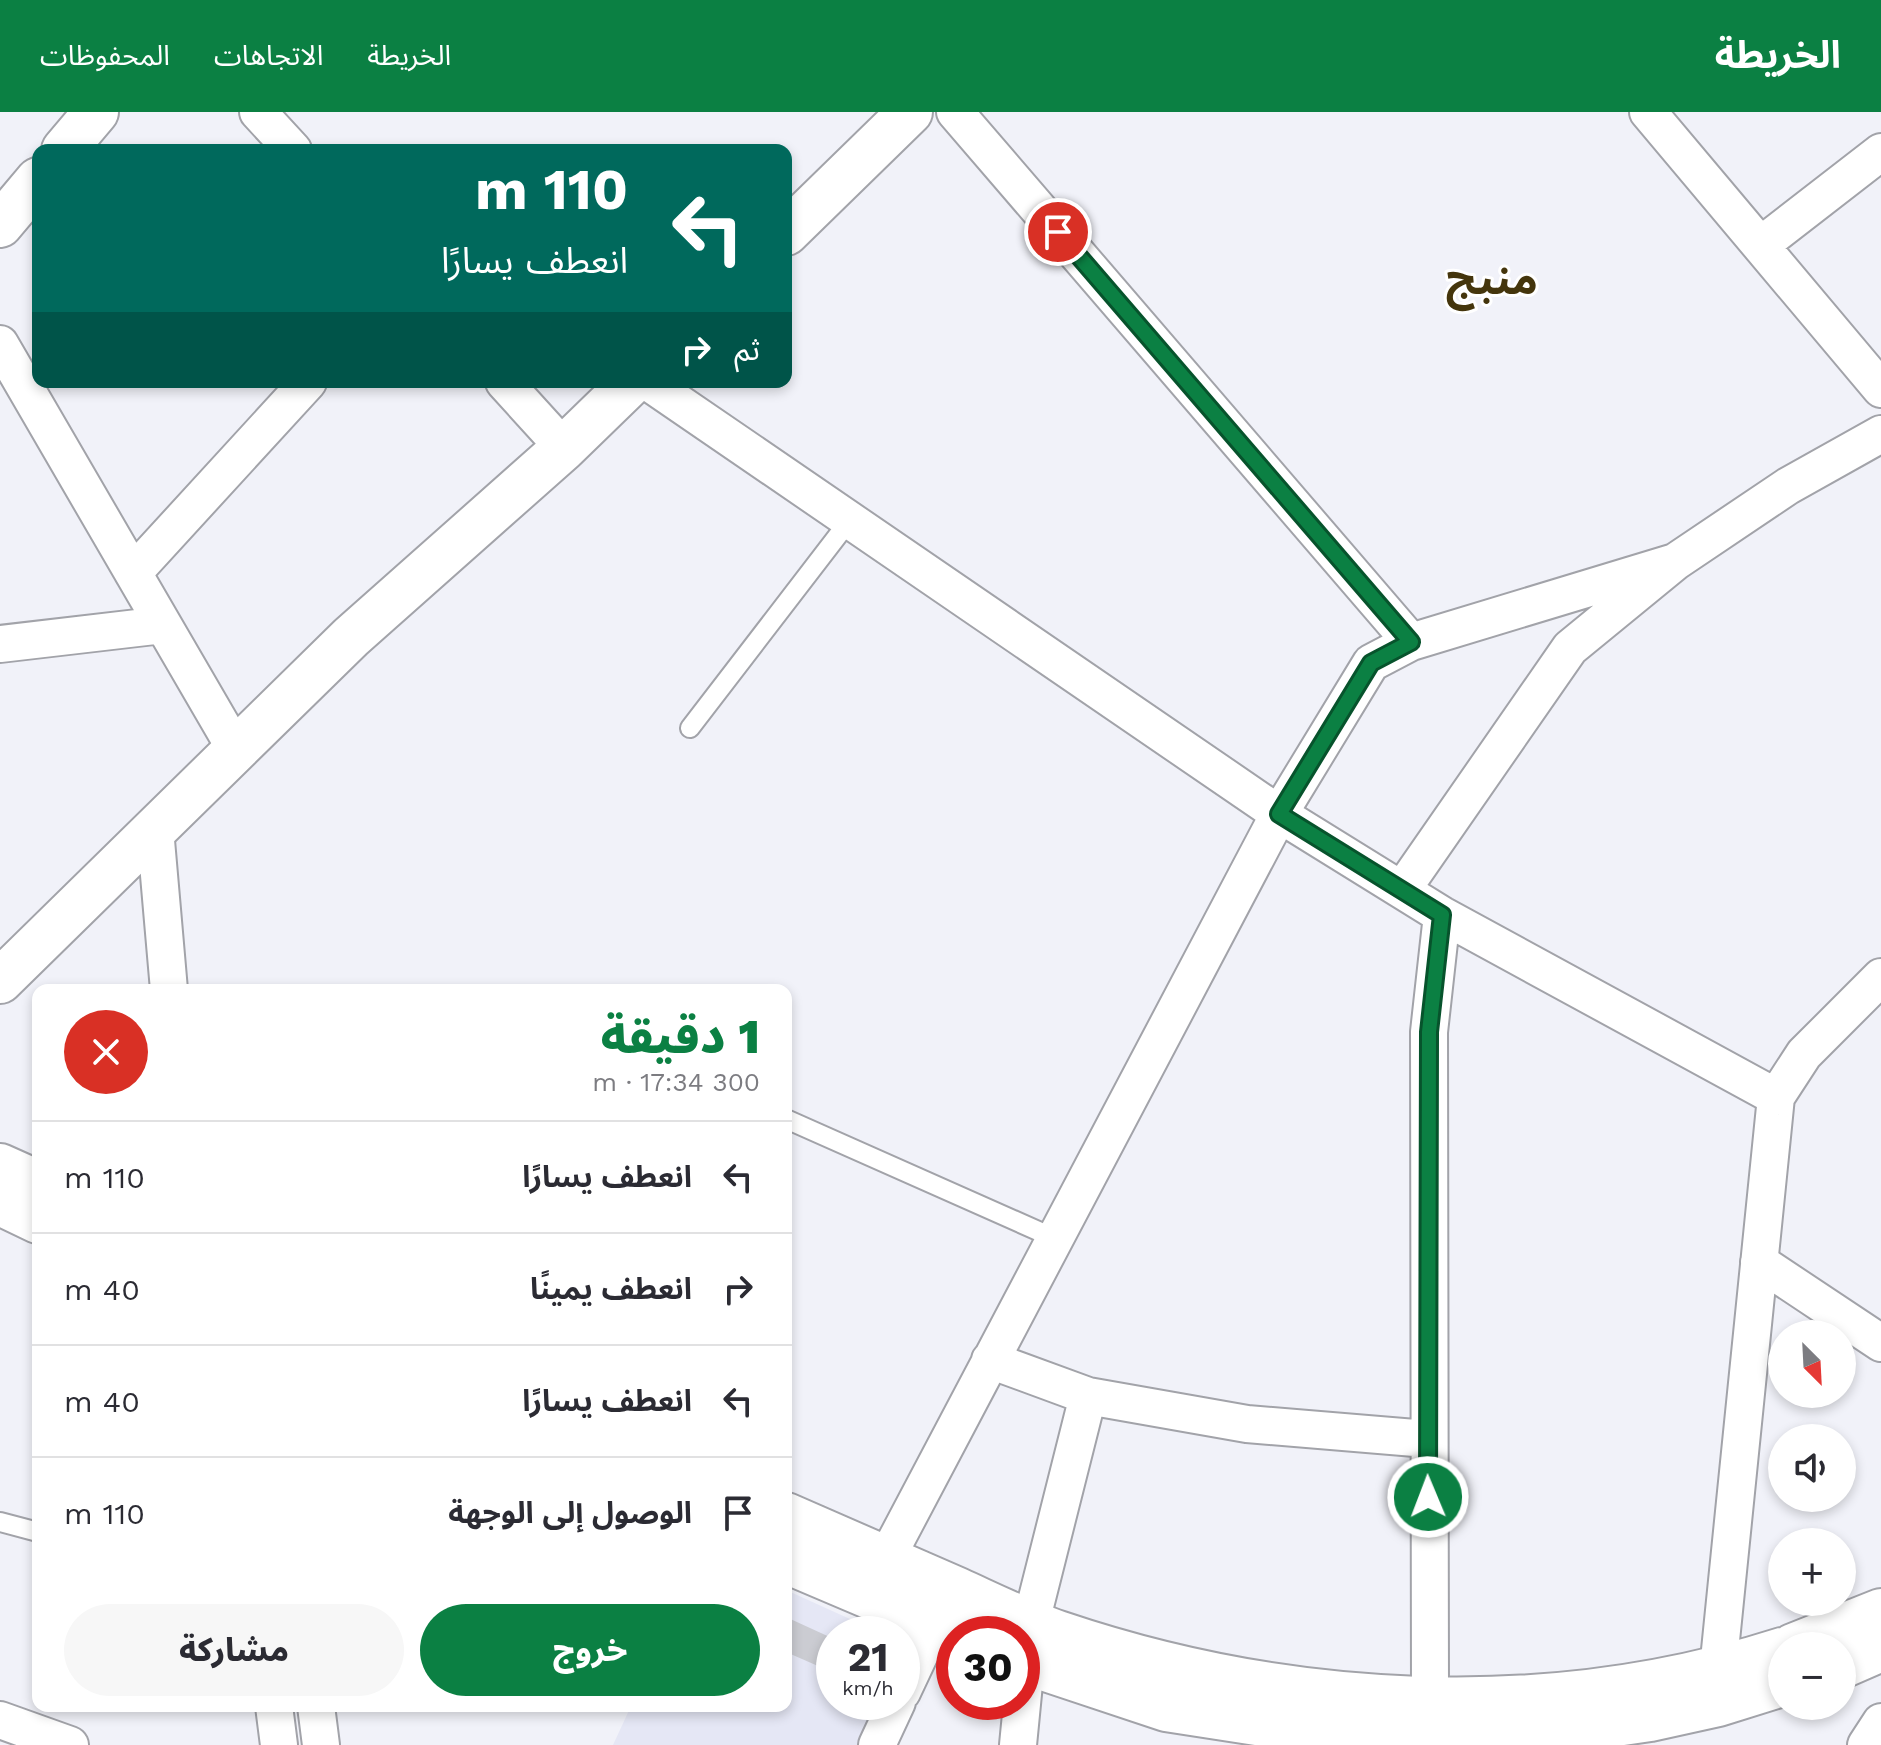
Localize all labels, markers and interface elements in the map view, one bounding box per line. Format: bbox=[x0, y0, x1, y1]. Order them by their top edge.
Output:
text: الخريطة bbox=[1715, 33, 1841, 77]
text: المحفوظات bbox=[40, 39, 170, 72]
text: الاتجاهات bbox=[214, 39, 323, 72]
text: الخريطة bbox=[367, 39, 451, 72]
text: 110 m bbox=[475, 157, 628, 223]
icon: left bbox=[656, 176, 760, 280]
pin bbox=[1024, 198, 1092, 266]
icon: arrive bbox=[1036, 210, 1080, 254]
text: انعطف يسارًا bbox=[441, 240, 628, 282]
district label: منبج bbox=[1446, 253, 1538, 312]
icon: right bbox=[674, 328, 718, 372]
text: ثم bbox=[734, 332, 760, 367]
text: 1 دقيقة bbox=[600, 1008, 760, 1065]
button: close bbox=[64, 1010, 148, 1094]
text: 300 m · 17:34 bbox=[592, 1067, 760, 1097]
icon: left bbox=[716, 1155, 760, 1199]
text: انعطف يسارًا bbox=[522, 1159, 692, 1194]
text: 110 m bbox=[64, 1160, 145, 1195]
icon: right bbox=[716, 1267, 760, 1311]
text: انعطف يمينًا bbox=[530, 1271, 692, 1306]
text: 40 m bbox=[64, 1272, 140, 1307]
north arrow bbox=[1768, 1320, 1856, 1408]
map controls bbox=[1768, 1320, 1856, 1720]
icon: left bbox=[716, 1379, 760, 1423]
text: انعطف يسارًا bbox=[522, 1383, 692, 1418]
text: 40 m bbox=[64, 1384, 140, 1419]
button: sound bbox=[1768, 1424, 1856, 1512]
position arrow bbox=[1386, 1455, 1470, 1539]
icon: arrive bbox=[716, 1491, 760, 1535]
text: الوصول إلى الوجهة bbox=[448, 1495, 692, 1530]
text: 110 m bbox=[64, 1496, 145, 1531]
button: + bbox=[1768, 1528, 1856, 1616]
button: مشاركة bbox=[64, 1604, 404, 1696]
button: خروج bbox=[420, 1604, 760, 1696]
speed limit sign: 30 bbox=[936, 1616, 1040, 1720]
button: − bbox=[1768, 1632, 1856, 1720]
text: 21 bbox=[847, 1634, 889, 1681]
text: km/h bbox=[842, 1676, 894, 1700]

